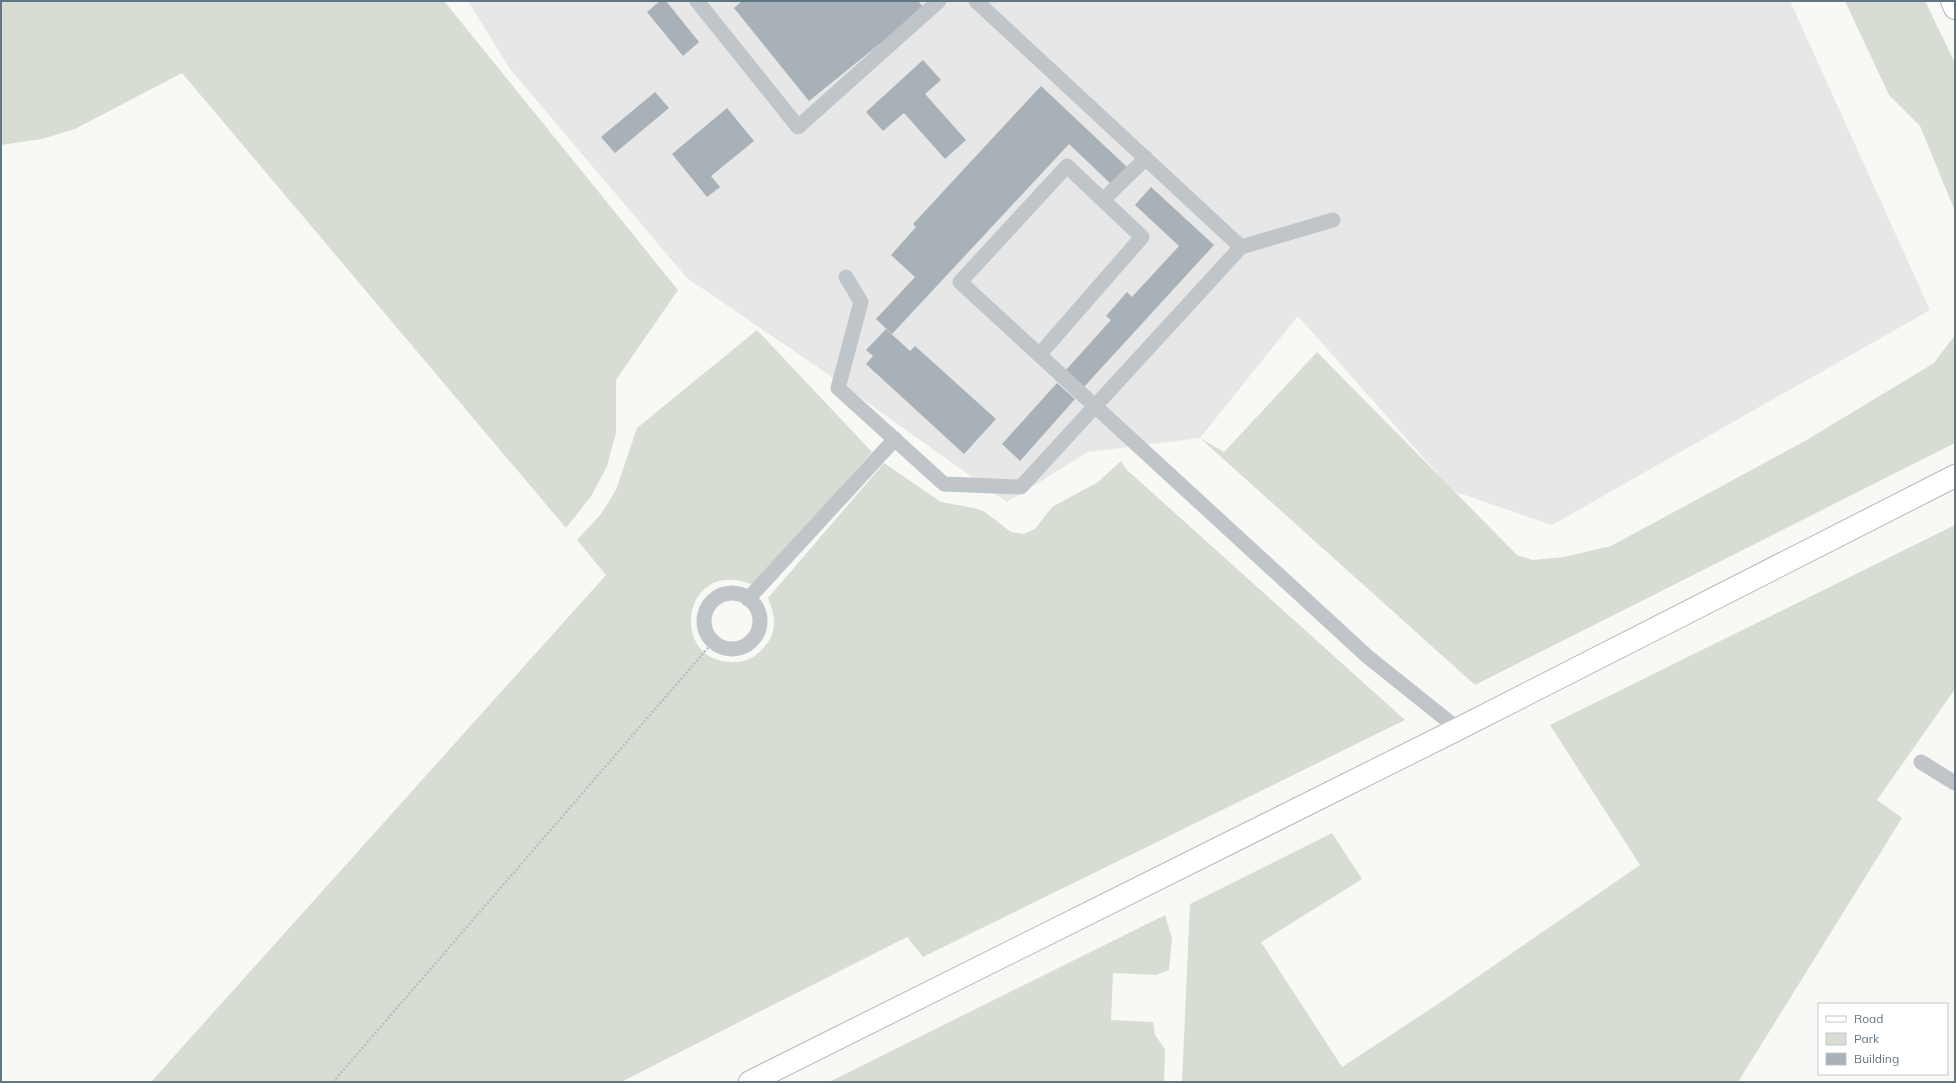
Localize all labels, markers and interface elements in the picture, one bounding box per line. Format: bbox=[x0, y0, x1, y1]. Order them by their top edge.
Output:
legend bbox=[1818, 1003, 1948, 1075]
text: Road bbox=[1854, 1011, 1883, 1026]
text: Park bbox=[1854, 1031, 1880, 1046]
text: Building bbox=[1854, 1051, 1899, 1066]

